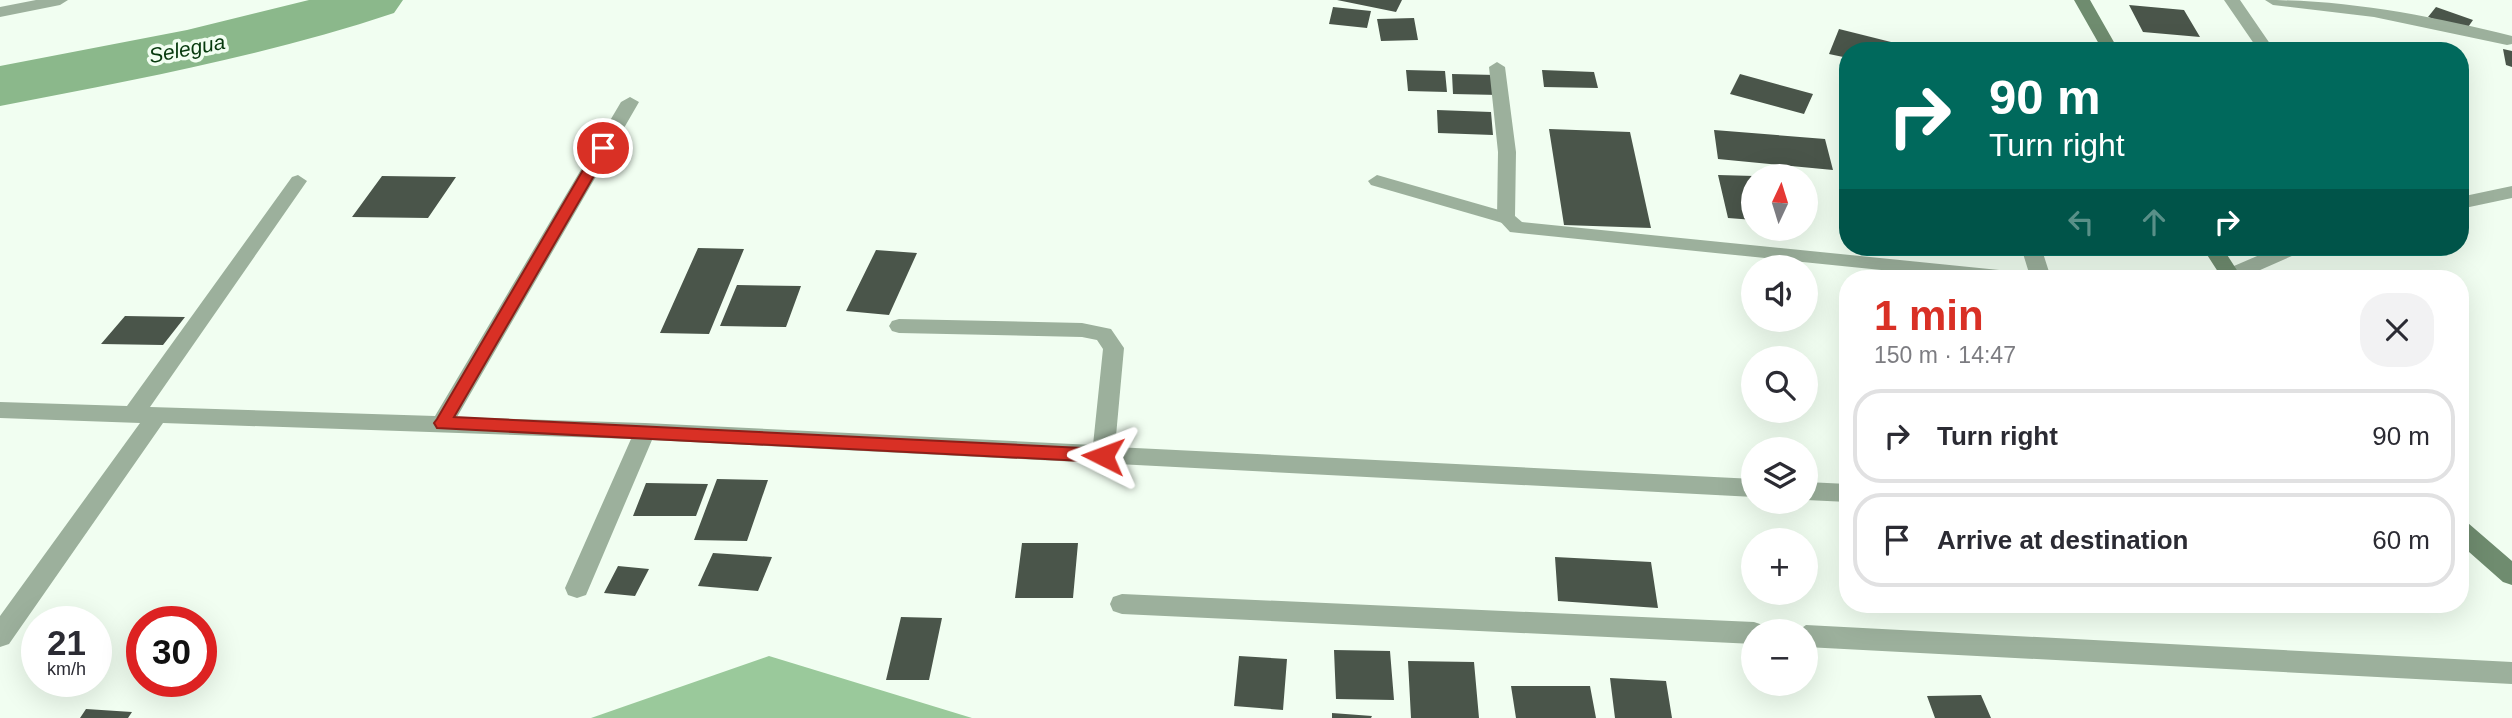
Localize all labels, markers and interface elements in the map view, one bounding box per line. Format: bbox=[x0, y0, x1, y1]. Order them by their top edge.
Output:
water label: Selegua bbox=[147, 30, 227, 67]
icon: right bbox=[1874, 70, 1965, 161]
text: 90 m bbox=[1989, 70, 2101, 124]
pin bbox=[573, 118, 633, 178]
text: Turn right bbox=[1989, 127, 2125, 163]
icon: arrive bbox=[584, 129, 622, 167]
north arrow bbox=[1741, 164, 1818, 242]
map controls bbox=[1741, 164, 1818, 696]
icon: left bbox=[2062, 203, 2100, 241]
icon: ahead bbox=[2135, 203, 2173, 241]
icon: right bbox=[2208, 203, 2246, 241]
button: sound bbox=[1741, 255, 1818, 332]
text: 1 min bbox=[1874, 292, 1984, 339]
button: close bbox=[2360, 293, 2434, 367]
text: 150 m · 14:47 bbox=[1874, 342, 2016, 368]
button: search bbox=[1741, 346, 1818, 423]
icon: right bbox=[1878, 417, 1916, 455]
position arrow bbox=[1066, 419, 1140, 493]
text: Turn right bbox=[1937, 421, 2058, 451]
text: 90 m bbox=[2372, 421, 2430, 451]
button: layers bbox=[1741, 437, 1818, 514]
icon: arrive bbox=[1878, 521, 1916, 559]
text: Arrive at destination bbox=[1937, 525, 2188, 555]
text: 60 m bbox=[2372, 525, 2430, 555]
button: + bbox=[1741, 528, 1818, 605]
speed limit sign: 30 bbox=[126, 606, 217, 697]
button: − bbox=[1741, 619, 1818, 696]
text: 21 bbox=[47, 623, 86, 662]
text: km/h bbox=[47, 659, 86, 679]

